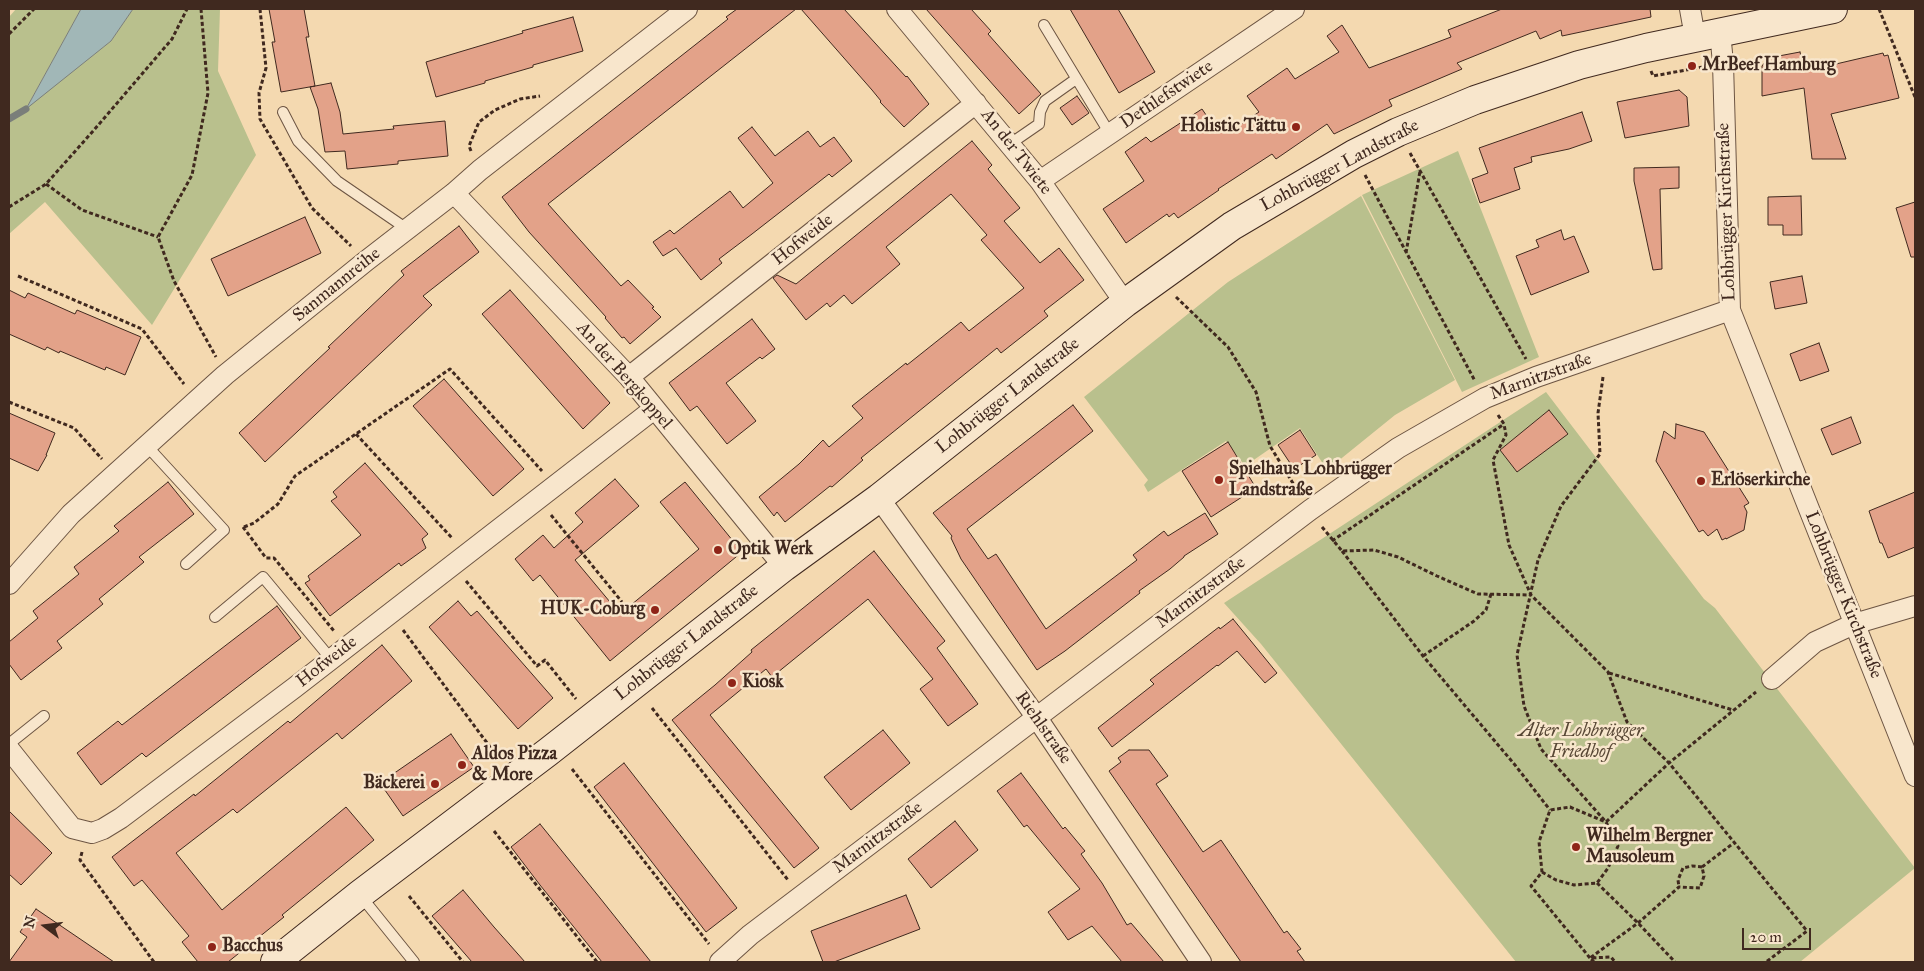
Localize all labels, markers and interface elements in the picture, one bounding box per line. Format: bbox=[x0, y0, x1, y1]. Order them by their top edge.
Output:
place label: MrBeef Hamburg bbox=[1702, 55, 1835, 77]
street label: Dethlefstwiete bbox=[1116, 56, 1218, 134]
marker: MrBeef Hamburg bbox=[1686, 60, 1698, 72]
street label: An der Twiete bbox=[976, 105, 1056, 199]
street label: Lohbrügger Landstraße bbox=[1257, 115, 1423, 217]
place label: Holistic Tättu bbox=[1180, 116, 1286, 138]
marker: Holistic Tättu bbox=[1290, 121, 1302, 133]
street label: Lohbrügger Kirchstraße bbox=[1713, 122, 1741, 302]
street label: Hofweide bbox=[768, 210, 838, 270]
street label: Sanmannreihe bbox=[289, 243, 385, 327]
street label: An der Bergkoppel bbox=[572, 318, 676, 434]
street label: Lohbrügger Landstraße bbox=[932, 333, 1084, 459]
street label: Marnitzstraße bbox=[1487, 349, 1595, 405]
place label: Spielhaus Lohbrügger Landstraße bbox=[1229, 459, 1392, 502]
place label: Erlöserkirche bbox=[1711, 470, 1810, 492]
marker: Spielhaus Lohbrügger Landstraße bbox=[1213, 474, 1225, 486]
marker: Erlöserkirche bbox=[1695, 475, 1707, 487]
street label: Lohbrügger Kirchstraße bbox=[1800, 508, 1886, 682]
place label: Optik Werk bbox=[728, 539, 813, 561]
marker: Optik Werk bbox=[712, 544, 724, 556]
street label: Marnitzstraße bbox=[1152, 552, 1250, 634]
street label: Lohbrügger Landstraße bbox=[611, 580, 763, 706]
place label: HUK-Coburg bbox=[540, 599, 645, 621]
marker: HUK-Coburg bbox=[649, 604, 661, 616]
street label: Hofweide bbox=[292, 632, 362, 692]
place label: Kiosk bbox=[742, 672, 784, 694]
marker: Kiosk bbox=[726, 677, 738, 689]
street label: Riehlstraße bbox=[1010, 687, 1076, 769]
park label: Alter Lohbrügger Friedhof bbox=[1519, 721, 1643, 764]
place label: Aldos Pizza & More bbox=[472, 744, 557, 786]
marker: Aldos Pizza & More bbox=[456, 759, 468, 771]
place label: Bäckerei bbox=[363, 773, 425, 795]
marker: Bäckerei bbox=[429, 778, 441, 790]
street label: Marnitzstraße bbox=[829, 797, 927, 879]
place label: Wilhelm Bergner Mausoleum bbox=[1586, 826, 1713, 869]
marker: Wilhelm Bergner Mausoleum bbox=[1570, 841, 1582, 853]
north arrow bbox=[20, 901, 70, 951]
text: N bbox=[20, 914, 40, 930]
scale bar bbox=[1744, 918, 1813, 950]
text: 20 m bbox=[1750, 928, 1782, 946]
place label: Bacchus bbox=[222, 936, 283, 958]
marker: Bacchus bbox=[206, 941, 218, 953]

